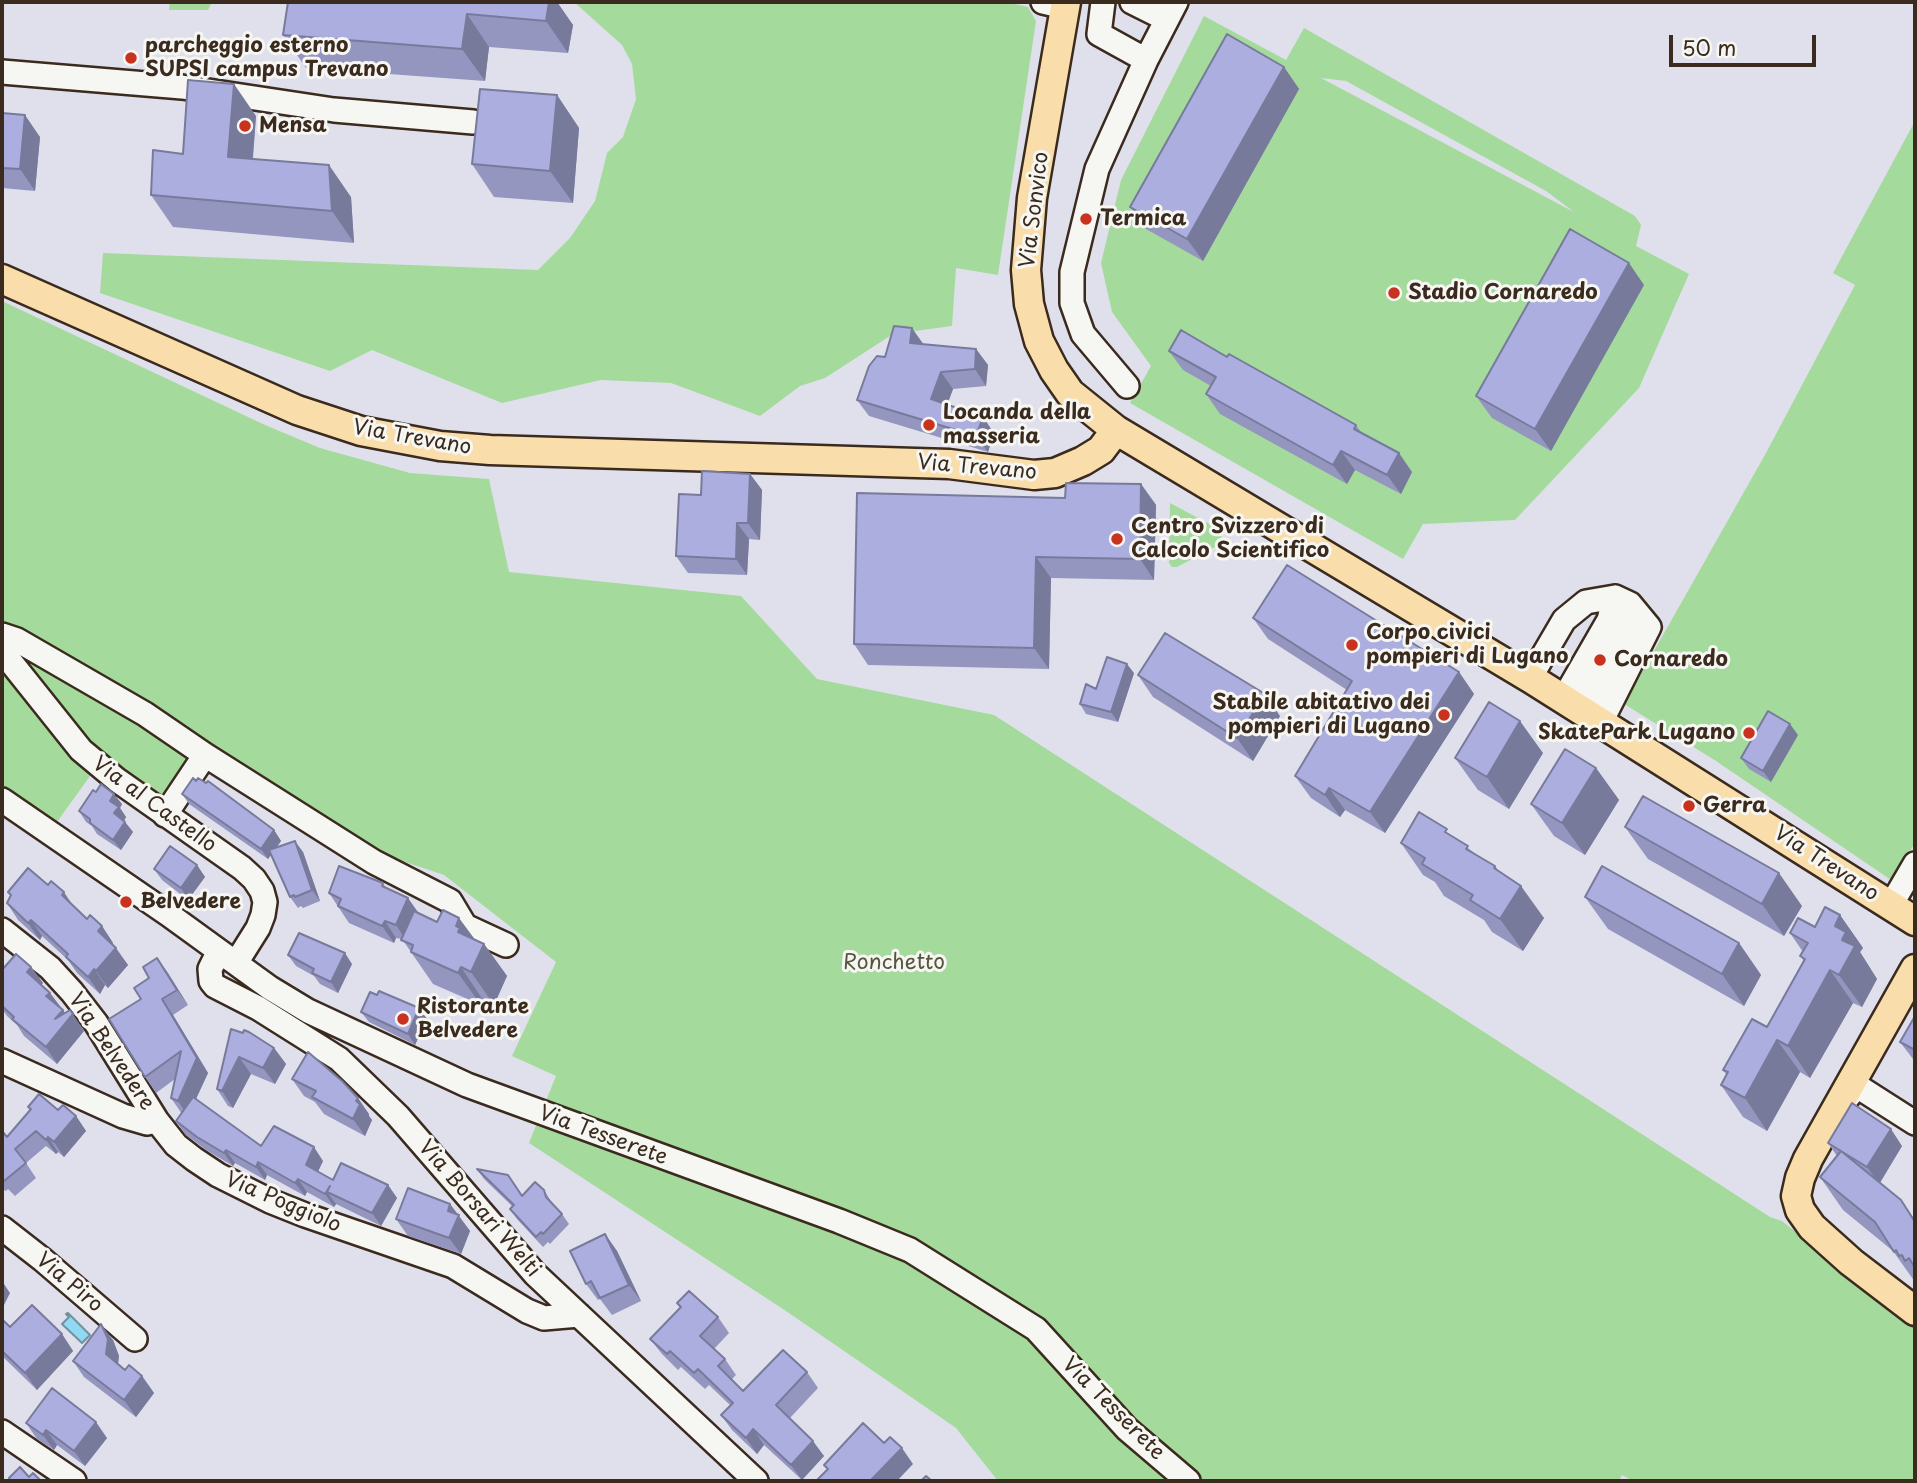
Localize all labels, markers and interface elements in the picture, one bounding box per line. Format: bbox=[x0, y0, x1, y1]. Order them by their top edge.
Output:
scale bar bbox=[1672, 21, 1819, 65]
text: 50 m bbox=[1682, 31, 1736, 63]
place label: parcheggio esterno SUPSI campus Trevano bbox=[145, 33, 388, 83]
marker: parcheggio esterno SUPSI campus Trevano bbox=[123, 50, 139, 66]
place label: Mensa bbox=[259, 113, 327, 139]
marker: Mensa bbox=[237, 118, 253, 134]
street label: Via Sonvico bbox=[1015, 150, 1055, 270]
place label: Termica bbox=[1100, 206, 1186, 232]
marker: Termica bbox=[1078, 211, 1094, 227]
place label: Stadio Cornaredo bbox=[1408, 280, 1598, 306]
marker: Stadio Cornaredo bbox=[1386, 285, 1402, 301]
place label: Locanda della masseria bbox=[943, 400, 1091, 450]
street label: Via Trevano bbox=[351, 415, 473, 461]
marker: Locanda della masseria bbox=[921, 417, 937, 433]
street label: Via Trevano bbox=[916, 450, 1038, 486]
place label: Centro Svizzero di Calcolo Scientifico bbox=[1131, 514, 1329, 564]
marker: Centro Svizzero di Calcolo Scientifico bbox=[1109, 531, 1125, 547]
place label: Corpo civici pompieri di Lugano bbox=[1366, 620, 1568, 670]
marker: Corpo civici pompieri di Lugano bbox=[1344, 637, 1360, 653]
place label: Cornaredo bbox=[1614, 647, 1728, 673]
marker: Cornaredo bbox=[1592, 652, 1608, 668]
place label: Stabile abitativo dei pompieri di Lugano bbox=[1212, 690, 1430, 740]
marker: Stabile abitativo dei pompieri di Lugano bbox=[1436, 707, 1452, 723]
place label: SkatePark Lugano bbox=[1538, 720, 1735, 746]
marker: SkatePark Lugano bbox=[1741, 725, 1757, 741]
street label: Via al Castello bbox=[87, 752, 221, 858]
place label: Gerra bbox=[1703, 793, 1767, 819]
marker: Gerra bbox=[1681, 798, 1697, 814]
street label: Via Trevano bbox=[1769, 821, 1883, 907]
place label: Belvedere bbox=[140, 889, 241, 915]
marker: Belvedere bbox=[118, 894, 134, 910]
park label: Ronchetto bbox=[843, 950, 945, 976]
street label: Via Belvedere bbox=[63, 989, 159, 1115]
place label: Ristorante Belvedere bbox=[417, 994, 529, 1044]
marker: Ristorante Belvedere bbox=[395, 1011, 411, 1027]
street label: Via Tesserete bbox=[535, 1101, 671, 1171]
street label: Via Borsari Welti bbox=[413, 1135, 545, 1283]
street label: Via Poggiolo bbox=[221, 1167, 345, 1239]
street label: Via Piro bbox=[31, 1248, 107, 1318]
street label: Via Tesserete bbox=[1056, 1352, 1170, 1466]

